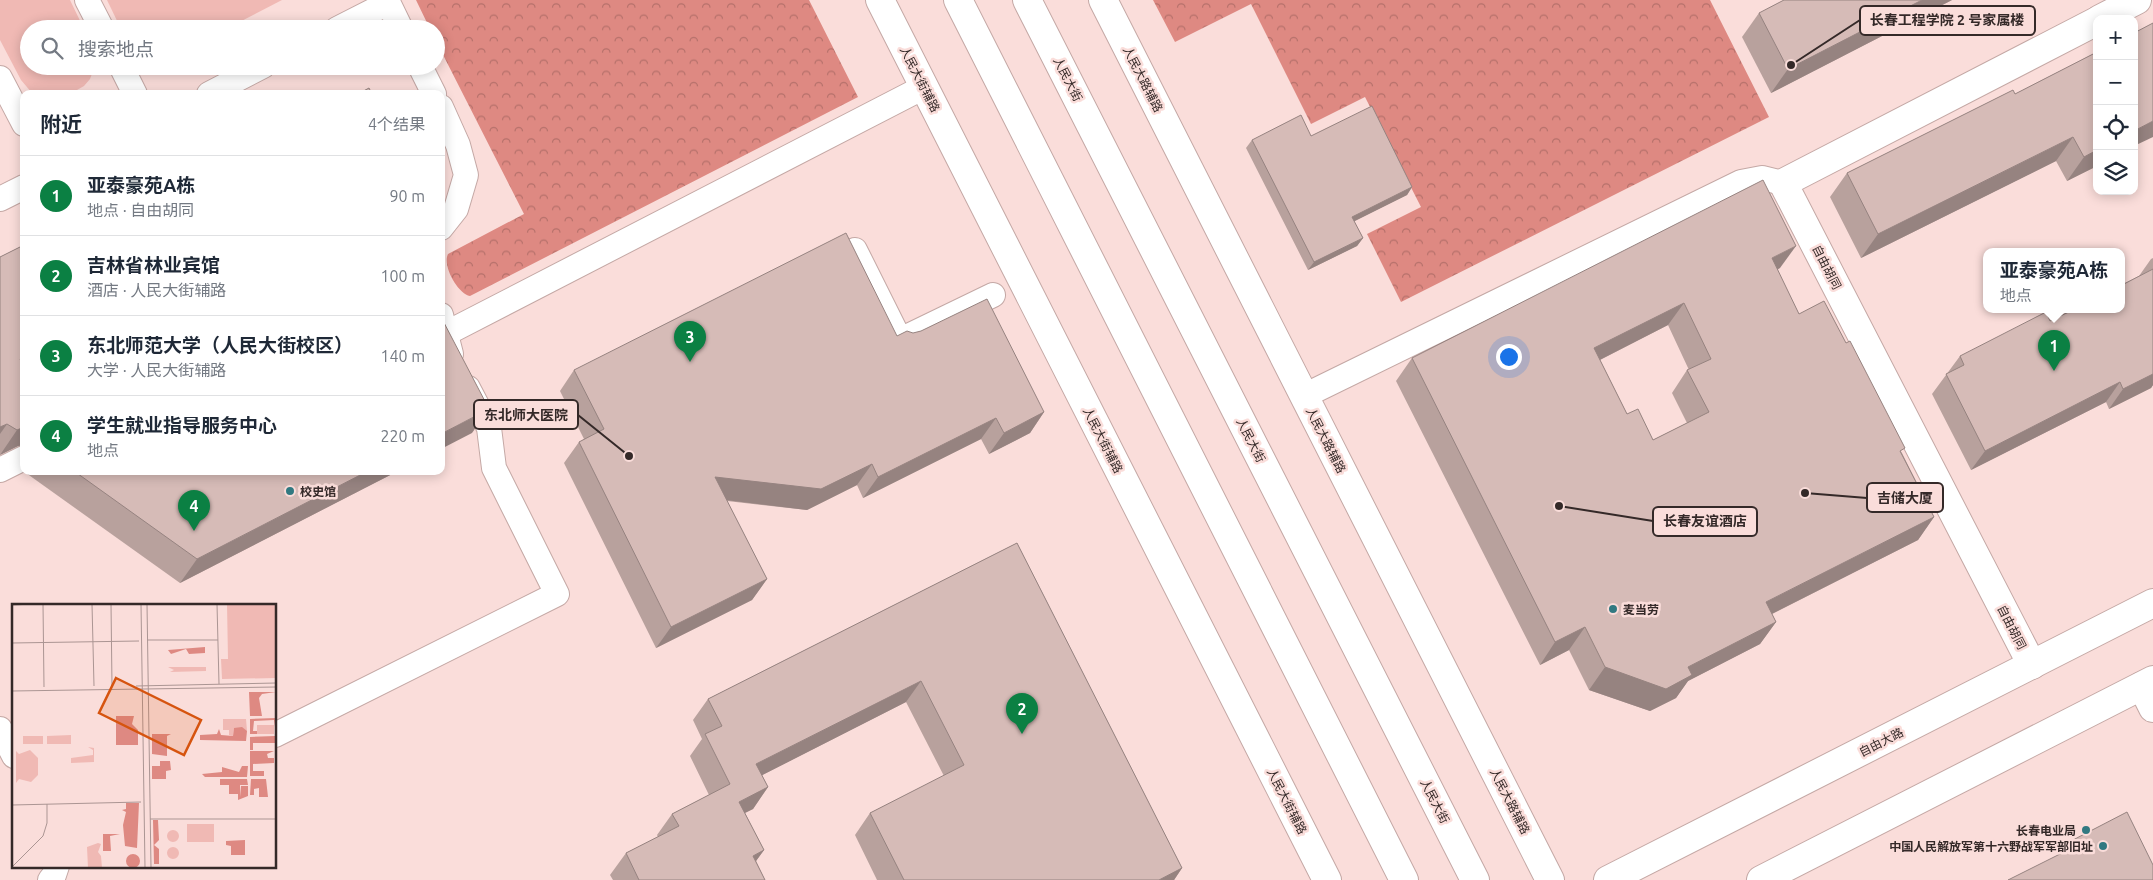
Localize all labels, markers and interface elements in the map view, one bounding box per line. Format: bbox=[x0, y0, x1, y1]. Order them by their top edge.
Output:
callout: 长春工程学院 2 号家属楼 bbox=[1860, 6, 2035, 35]
text: 长春工程学院 2 号家属楼 bbox=[1870, 12, 2024, 28]
map controls bbox=[2093, 15, 2138, 195]
button: + bbox=[2093, 15, 2138, 60]
search box bbox=[20, 20, 445, 75]
icon: search bbox=[38, 34, 66, 62]
text: 搜索地点 bbox=[78, 38, 154, 60]
street label: 人民大街辅路 bbox=[898, 44, 942, 114]
street label: 人民大路辅路 bbox=[1121, 44, 1165, 114]
street label: 人民大街 bbox=[1051, 55, 1085, 103]
button: − bbox=[2093, 60, 2138, 105]
button: locate bbox=[2093, 105, 2138, 150]
text: 附近 bbox=[40, 112, 82, 136]
text: 4个结果 bbox=[368, 115, 425, 133]
button: layers bbox=[2093, 150, 2138, 195]
text: 亚泰豪苑A栋 bbox=[87, 174, 195, 196]
text: 1 bbox=[51, 187, 61, 205]
text: 90 m bbox=[389, 187, 425, 205]
text: 地点 · 自由胡同 bbox=[87, 201, 194, 219]
street label: 自由胡同 bbox=[1810, 243, 1844, 291]
popup bbox=[1983, 248, 2125, 313]
text: 吉林省林业宾馆 bbox=[87, 254, 220, 276]
text: 亚泰豪苑A栋 bbox=[2000, 259, 2108, 281]
text: 2 bbox=[51, 267, 61, 285]
text: 100 m bbox=[380, 267, 425, 285]
text: 酒店 · 人民大街辅路 bbox=[87, 281, 226, 299]
text: 地点 bbox=[2000, 286, 2032, 304]
pin: 3 bbox=[674, 321, 706, 362]
pin: 1 bbox=[2038, 330, 2070, 371]
text: 东北师范大学（人民大街校区） bbox=[87, 334, 353, 356]
your location bbox=[1496, 344, 1522, 370]
text: 3 bbox=[51, 347, 61, 365]
text: 140 m bbox=[380, 347, 425, 365]
text: 大学 · 人民大街辅路 bbox=[87, 361, 226, 379]
callout: 东北师大医院 bbox=[474, 400, 578, 429]
street label: 人民大街辅路 bbox=[1081, 405, 1125, 475]
street label: 人民大路辅路 bbox=[1304, 405, 1348, 475]
text: 东北师大医院 bbox=[484, 407, 568, 423]
text: 学生就业指导服务中心 bbox=[87, 414, 277, 436]
street label: 人民大街 bbox=[1234, 416, 1268, 464]
text: 4 bbox=[51, 427, 61, 445]
text: 220 m bbox=[380, 427, 425, 445]
text: 地点 bbox=[87, 441, 119, 459]
callout: 吉储大厦 bbox=[1867, 483, 1943, 512]
marker: 校史馆 bbox=[284, 485, 296, 497]
place label: 校史馆 bbox=[300, 485, 336, 498]
pin: 4 bbox=[178, 490, 210, 531]
text: 吉储大厦 bbox=[1877, 490, 1933, 506]
callout: 长春友谊酒店 bbox=[1653, 507, 1757, 536]
text: 长春友谊酒店 bbox=[1663, 513, 1747, 529]
marker: 麦当劳 bbox=[1607, 603, 1619, 615]
place label: 麦当劳 bbox=[1623, 603, 1659, 616]
street label: 自由胡同 bbox=[1995, 603, 2029, 651]
inset map bbox=[12, 604, 276, 868]
pin: 2 bbox=[1006, 693, 1038, 734]
street label: 自由大路 bbox=[1857, 725, 1905, 759]
street label: 人民大街辅路 bbox=[1265, 766, 1309, 836]
street label: 人民大路辅路 bbox=[1488, 766, 1532, 836]
street label: 人民大街 bbox=[1418, 777, 1452, 825]
place label: 长春电业局 bbox=[2016, 824, 2076, 837]
marker: 长春电业局 bbox=[2080, 824, 2092, 836]
place label: 中国人民解放军第十六野战军军部旧址 bbox=[1889, 840, 2093, 853]
marker: 中国人民解放军第十六野战军军部旧址 bbox=[2097, 840, 2109, 852]

